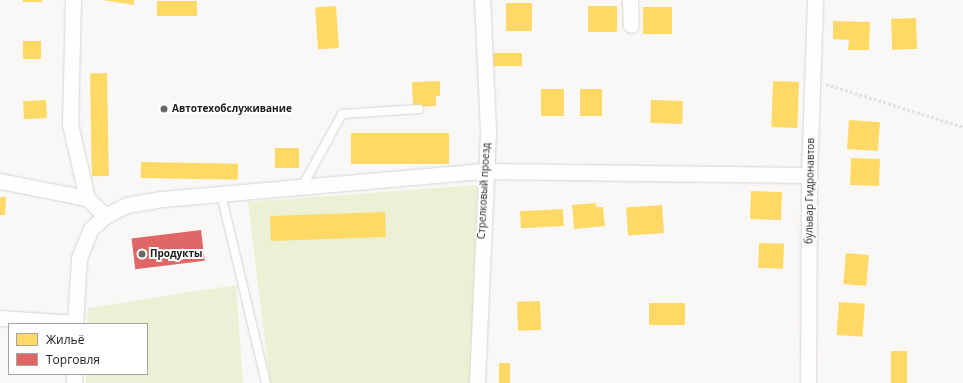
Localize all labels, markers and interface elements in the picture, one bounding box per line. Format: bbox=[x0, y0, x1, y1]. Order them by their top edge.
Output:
place label: Автотехобслуживание bbox=[172, 103, 292, 115]
marker: Автотехобслуживание bbox=[159, 104, 169, 114]
street label: бульвар Гидронавтов bbox=[803, 138, 817, 244]
street label: Стрелковый проезд bbox=[475, 142, 493, 240]
place label: Продукты bbox=[150, 248, 203, 260]
marker: Продукты bbox=[137, 249, 147, 259]
legend bbox=[8, 323, 148, 375]
text: Жильё bbox=[46, 331, 84, 348]
text: Торговля bbox=[46, 351, 100, 368]

